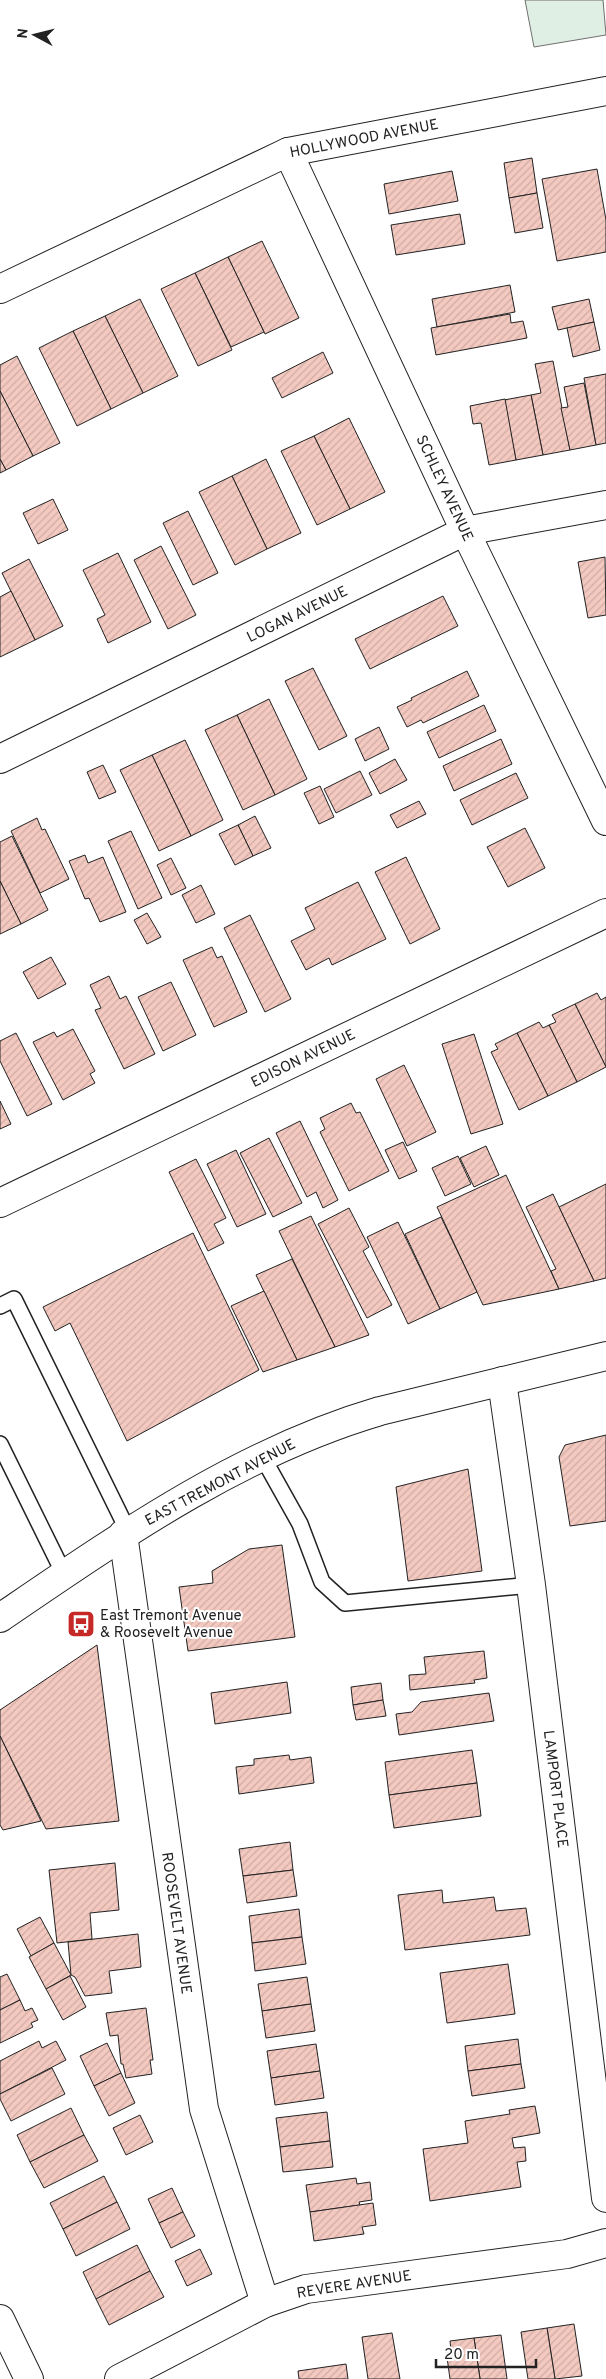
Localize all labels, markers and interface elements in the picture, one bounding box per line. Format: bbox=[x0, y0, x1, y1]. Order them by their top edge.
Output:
north arrow bbox=[10, 10, 60, 60]
text: N bbox=[15, 28, 33, 40]
street label: HOLLYWOOD AVENUE bbox=[288, 116, 440, 163]
street label: SCHLEY AVENUE bbox=[411, 432, 477, 545]
street label: LOGAN AVENUE bbox=[244, 583, 351, 648]
street label: EDISON AVENUE bbox=[248, 1026, 359, 1093]
street label: EAST TREMONT AVENUE bbox=[142, 1436, 299, 1531]
place label: East Tremont Avenue & Roosevelt Avenue bbox=[100, 1607, 242, 1643]
bus stop icon: East Tremont Avenue & Roosevelt Avenue bbox=[66, 1609, 96, 1639]
street label: LAMPORT PLACE bbox=[538, 1729, 571, 1849]
street label: ROOSEVELT AVENUE bbox=[156, 1851, 195, 1996]
street label: REVERE AVENUE bbox=[295, 2267, 413, 2304]
scale bar bbox=[436, 2336, 536, 2368]
text: 20 m bbox=[444, 2346, 479, 2365]

